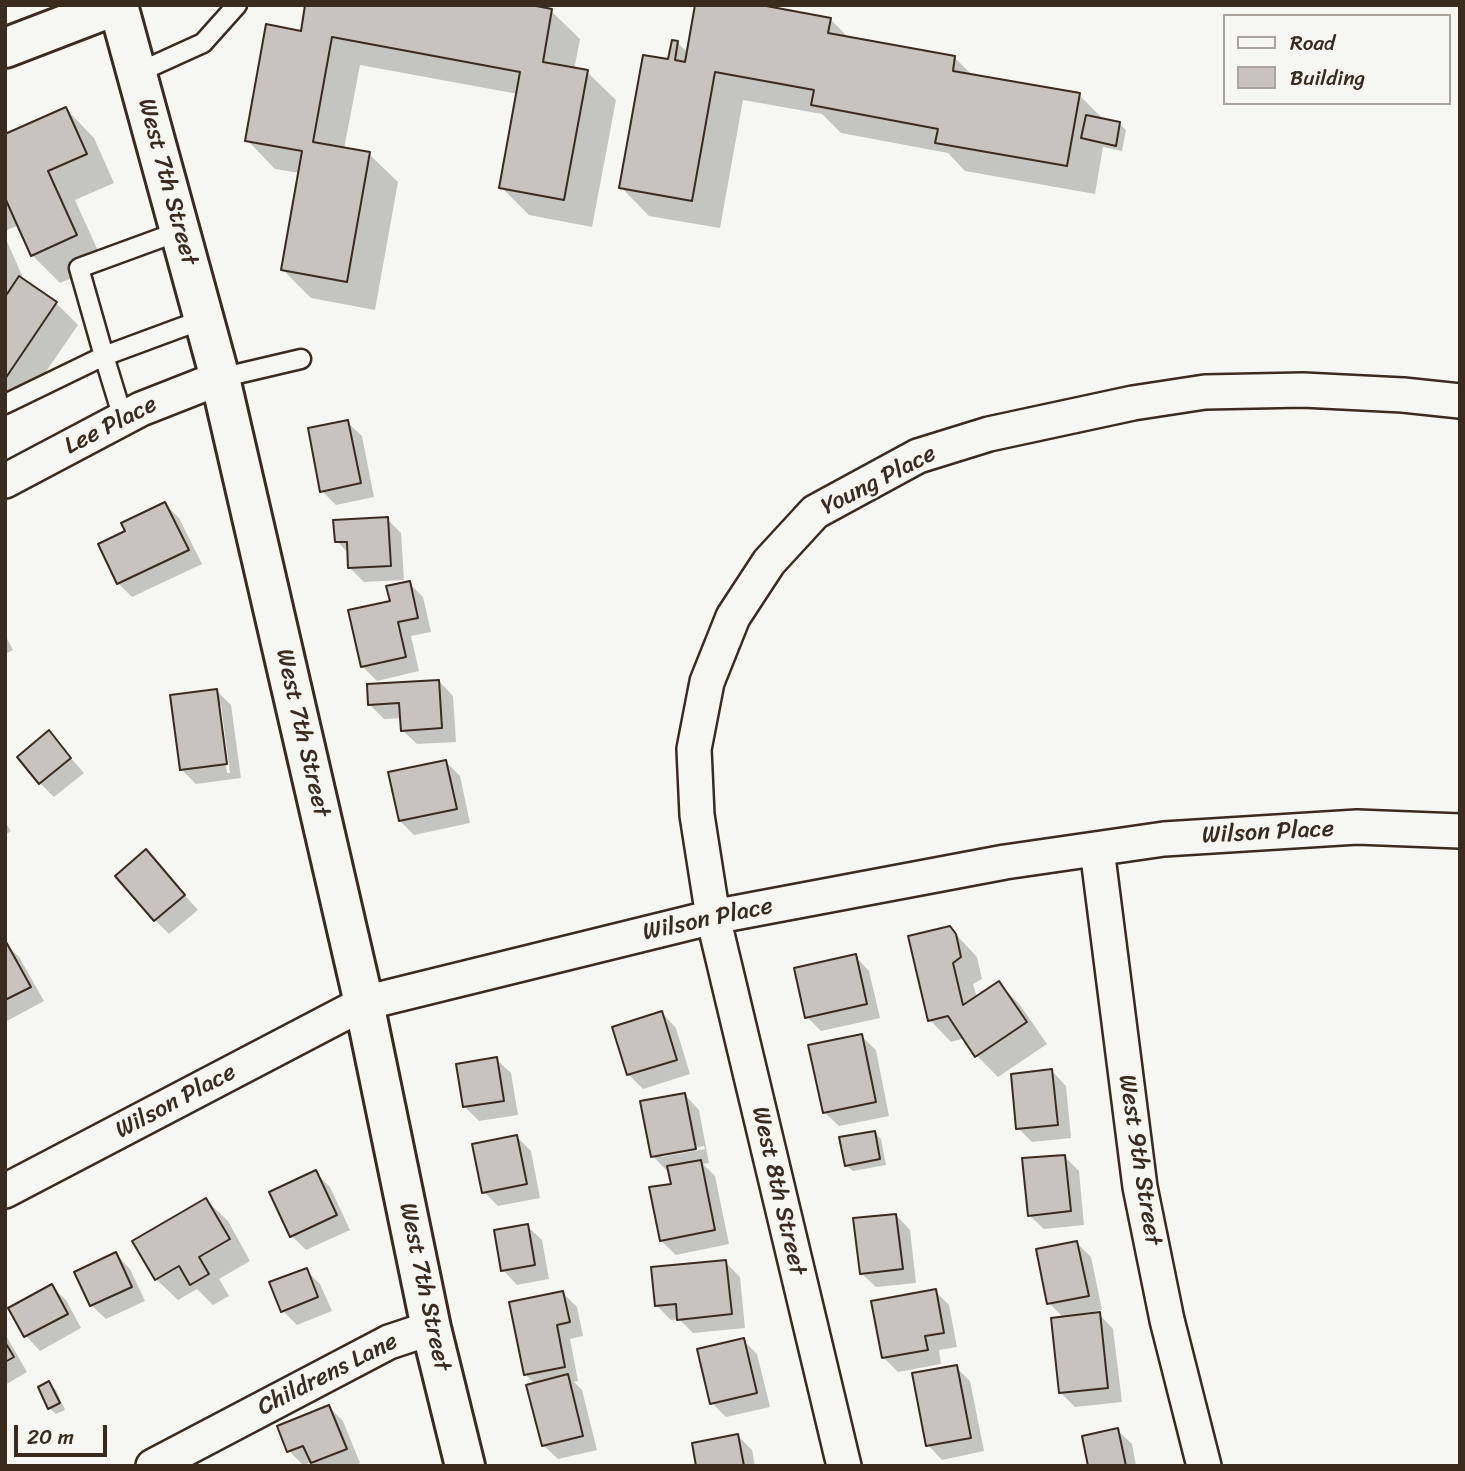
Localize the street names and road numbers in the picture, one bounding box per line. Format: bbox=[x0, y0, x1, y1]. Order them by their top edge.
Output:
street label: West 7th Street bbox=[131, 96, 203, 268]
street label: Lee Place bbox=[60, 391, 162, 461]
street label: Young Place bbox=[817, 440, 941, 522]
street label: West 7th Street bbox=[269, 646, 335, 820]
street label: Wilson Place bbox=[1201, 815, 1335, 851]
street label: Wilson Place bbox=[640, 892, 776, 948]
street label: Wilson Place bbox=[111, 1058, 241, 1146]
street label: West 9th Street bbox=[1111, 1073, 1167, 1247]
street label: West 8th Street bbox=[745, 1104, 811, 1278]
street label: West 7th Street bbox=[392, 1200, 456, 1374]
street label: Childrens Lane bbox=[253, 1327, 403, 1423]

